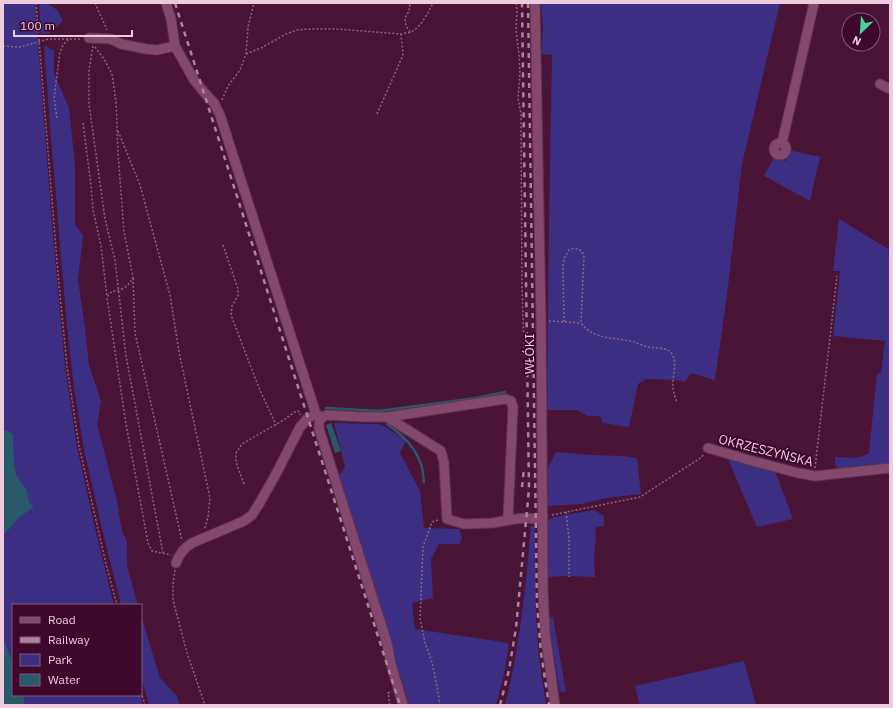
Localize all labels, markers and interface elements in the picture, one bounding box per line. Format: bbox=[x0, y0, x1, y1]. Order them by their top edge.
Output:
scale bar bbox=[14, 12, 132, 38]
north arrow bbox=[841, 12, 881, 52]
text: 100 m bbox=[20, 18, 55, 33]
text: N bbox=[850, 33, 863, 49]
street label: WŁÓKI bbox=[521, 334, 538, 374]
street label: OKRZESZYŃSKA bbox=[717, 431, 816, 471]
legend bbox=[12, 604, 142, 696]
text: Road bbox=[48, 612, 76, 627]
text: Railway bbox=[48, 632, 90, 647]
text: Park bbox=[48, 652, 73, 667]
text: Water bbox=[48, 672, 81, 687]

